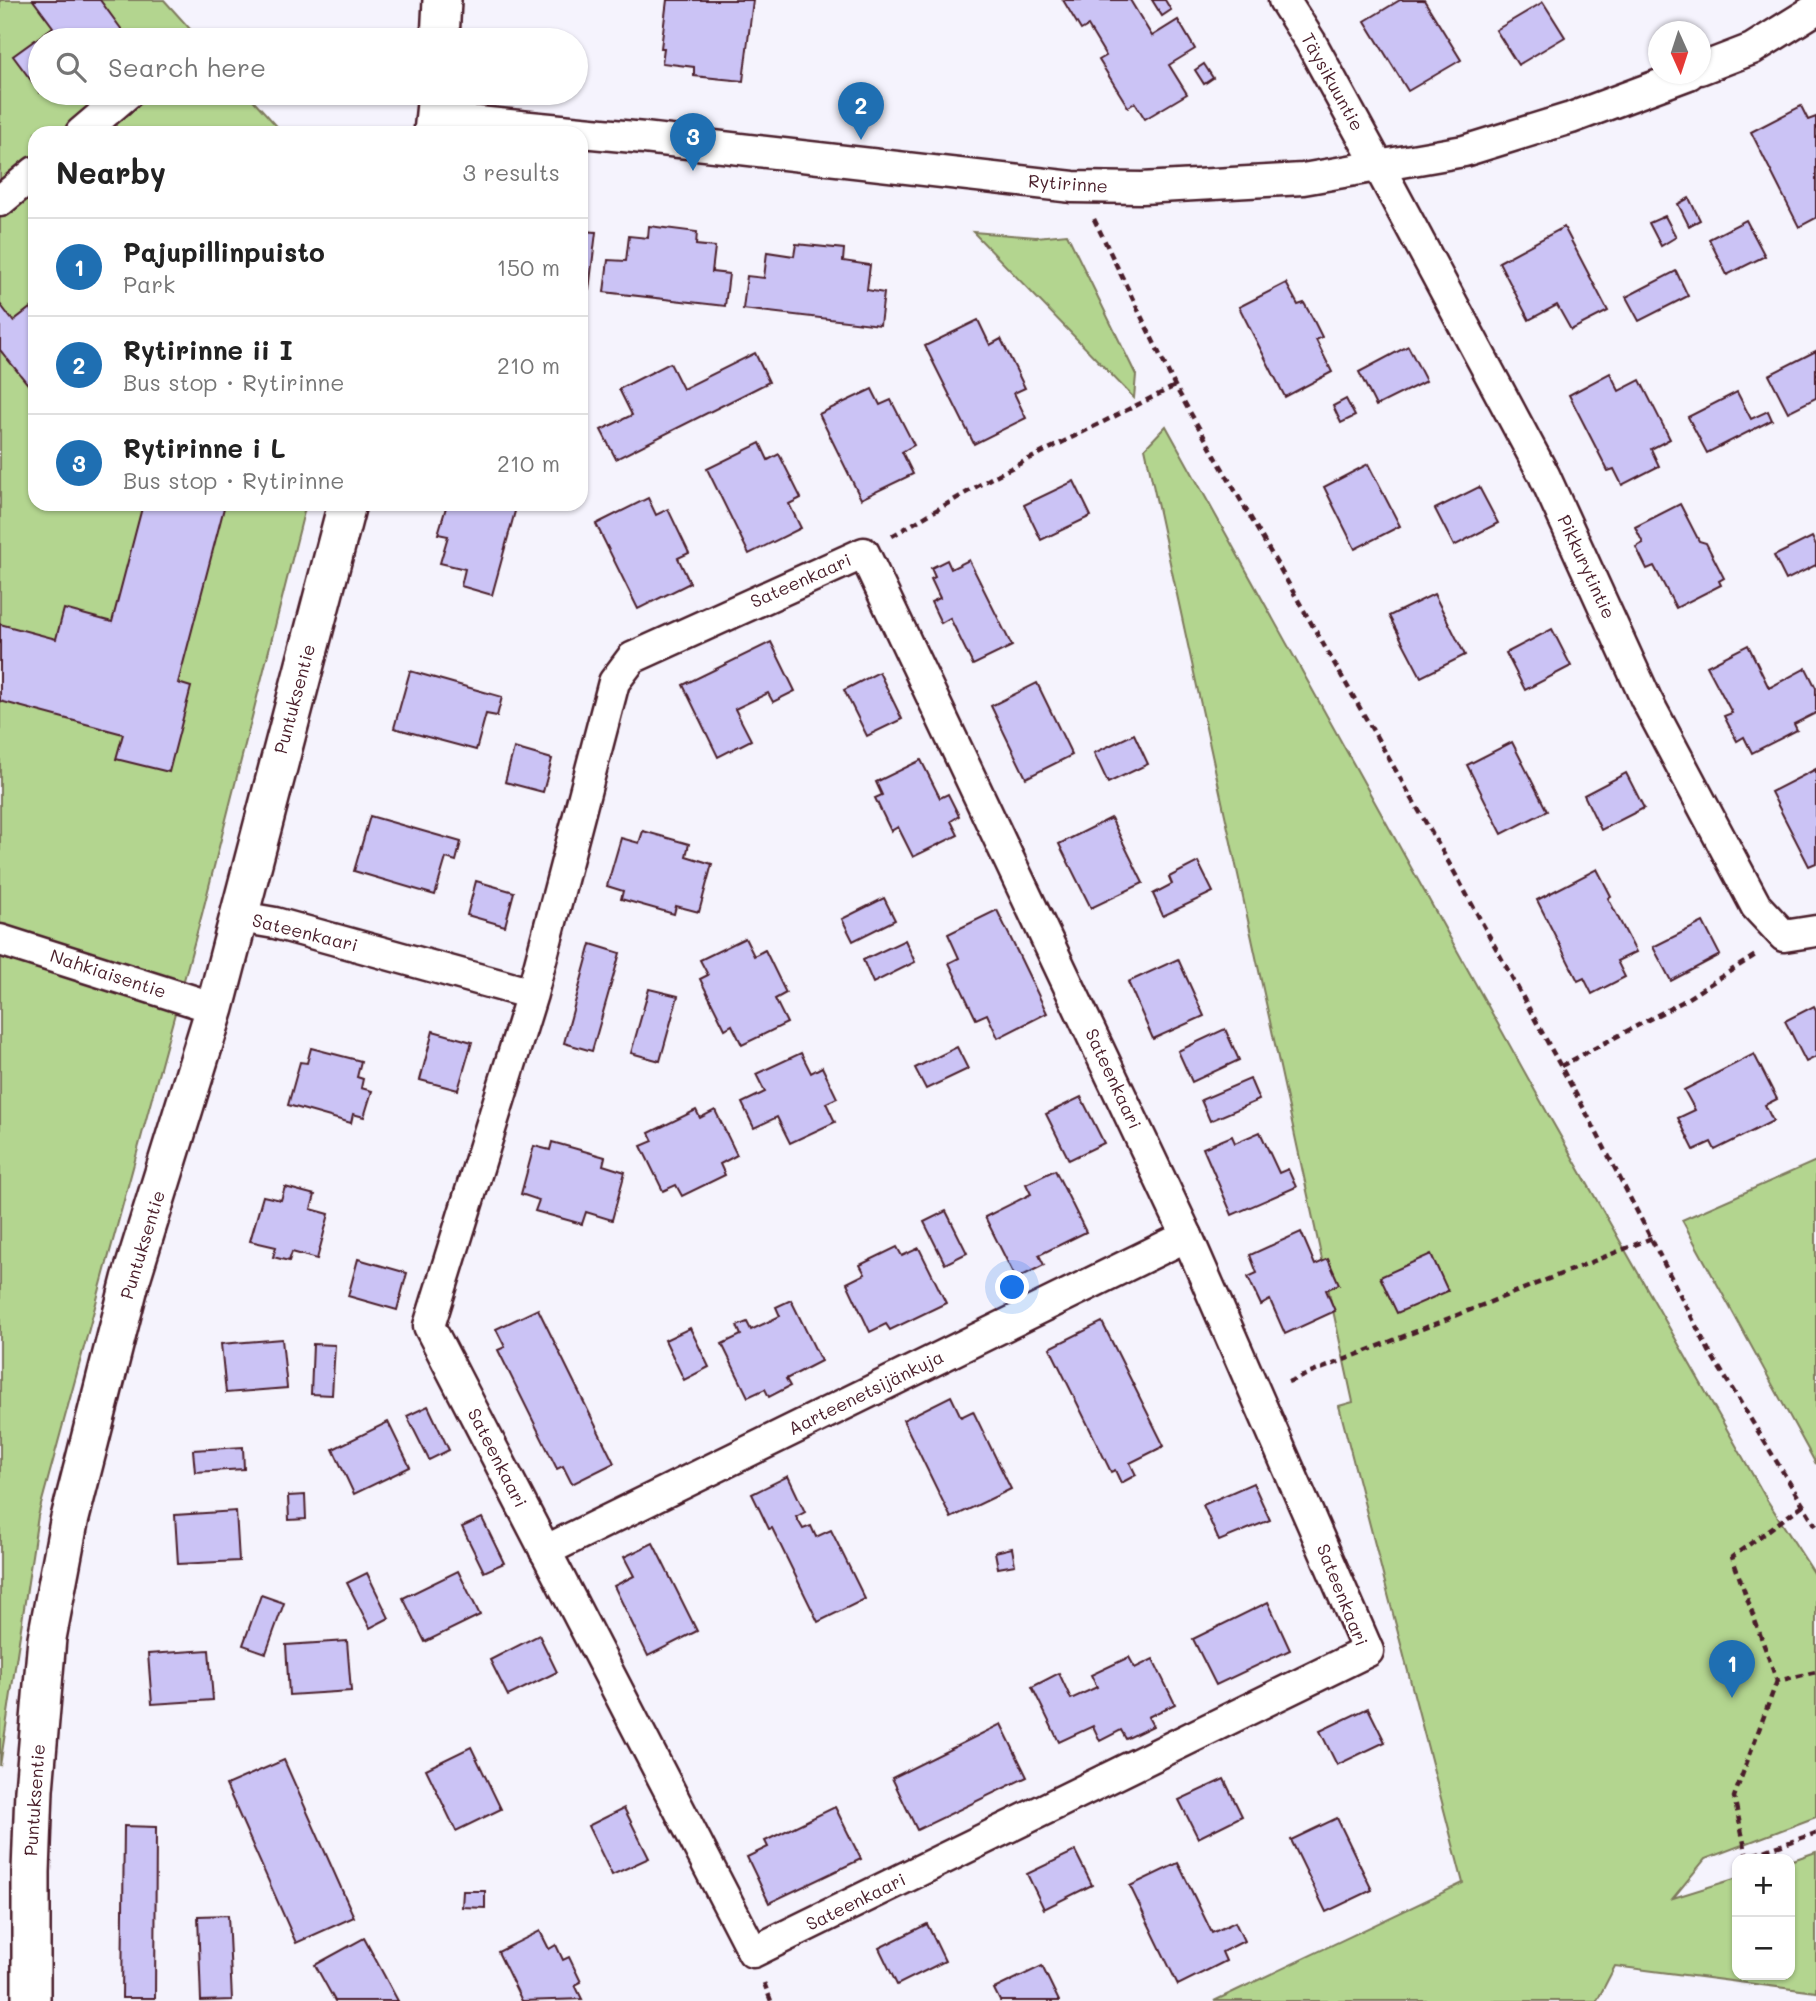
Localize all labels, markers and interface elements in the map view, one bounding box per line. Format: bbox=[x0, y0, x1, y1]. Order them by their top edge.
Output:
north arrow bbox=[1648, 21, 1711, 84]
search box bbox=[28, 28, 588, 105]
street label: Täysikuuntie bbox=[1296, 28, 1370, 135]
icon: search bbox=[52, 48, 90, 86]
text: Search here bbox=[108, 50, 266, 84]
pin: 2 bbox=[838, 82, 884, 140]
pin: 3 bbox=[670, 113, 716, 171]
text: Nearby bbox=[56, 152, 166, 192]
text: 3 results bbox=[463, 157, 560, 187]
street label: Rytirinne bbox=[1027, 168, 1109, 198]
text: Pajupillinpuisto bbox=[123, 235, 325, 269]
text: 1 bbox=[74, 252, 84, 282]
text: 150 m bbox=[496, 252, 560, 282]
text: Park bbox=[123, 269, 175, 299]
text: Rytirinne ii I bbox=[123, 333, 293, 367]
text: 2 bbox=[73, 350, 85, 380]
text: 210 m bbox=[497, 350, 560, 380]
text: Bus stop · Rytirinne bbox=[123, 367, 345, 397]
text: Rytirinne i L bbox=[123, 431, 286, 465]
text: 3 bbox=[72, 448, 86, 478]
text: 210 m bbox=[497, 448, 560, 478]
text: Bus stop · Rytirinne bbox=[123, 465, 345, 495]
street label: Pikkurytintie bbox=[1552, 511, 1621, 622]
street label: Sateenkaari bbox=[746, 547, 855, 613]
street label: Puntuksentie bbox=[268, 641, 320, 756]
street label: Sateenkaari bbox=[250, 907, 361, 957]
street label: Nahkiaisentie bbox=[47, 943, 169, 1003]
street label: Sateenkaari bbox=[1080, 1025, 1148, 1133]
street label: Puntuksentie bbox=[114, 1187, 170, 1302]
your location bbox=[995, 1270, 1029, 1304]
street label: Aarteenetsijänkuja bbox=[784, 1344, 947, 1440]
street label: Sateenkaari bbox=[463, 1404, 533, 1511]
street label: Sateenkaari bbox=[1312, 1540, 1374, 1649]
pin: 1 bbox=[1709, 1640, 1755, 1698]
street label: Puntuksentie bbox=[18, 1743, 50, 1857]
map controls bbox=[1732, 1854, 1795, 1980]
button: + bbox=[1732, 1854, 1795, 1917]
street label: Sateenkaari bbox=[802, 1867, 909, 1936]
button: − bbox=[1732, 1917, 1795, 1980]

